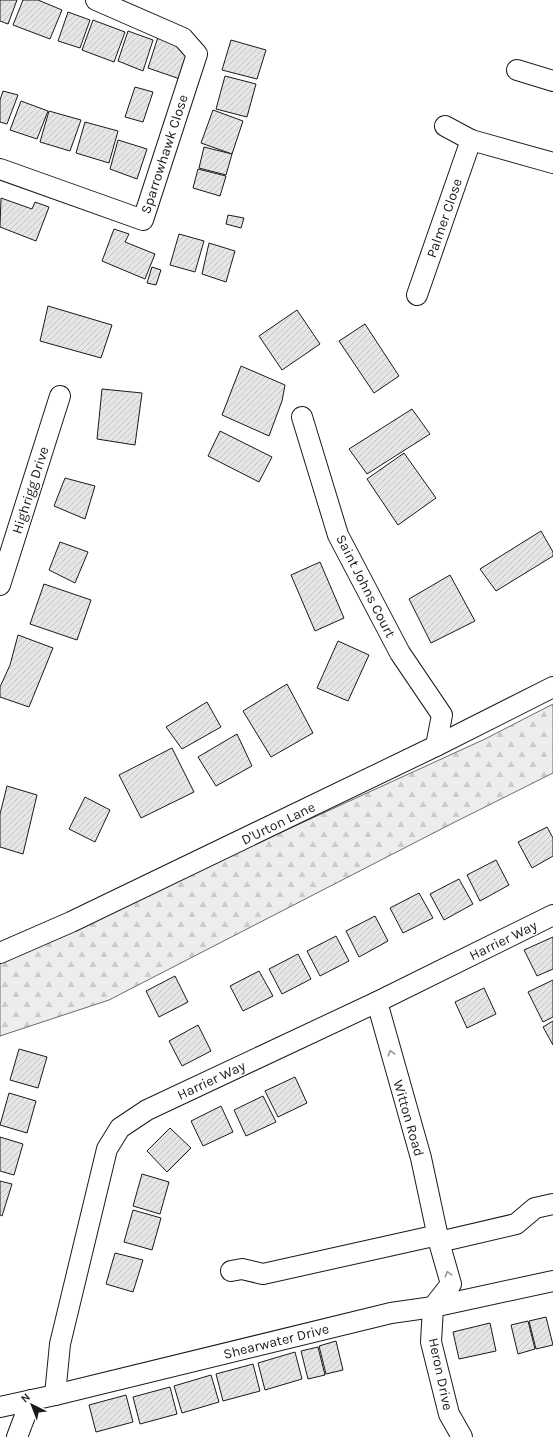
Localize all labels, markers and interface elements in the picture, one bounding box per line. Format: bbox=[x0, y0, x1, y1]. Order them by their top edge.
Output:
street label: Sparrowhawk Close bbox=[137, 92, 192, 216]
street label: Palmer Close bbox=[423, 176, 466, 260]
street label: Highrigg Drive bbox=[8, 444, 53, 536]
street label: Saint Johns Court bbox=[332, 532, 399, 641]
street label: D'Urton Lane bbox=[239, 798, 318, 849]
street label: Harrier Way bbox=[467, 917, 540, 964]
one-way arrow bbox=[387, 1050, 396, 1057]
street label: Harrier Way bbox=[174, 1057, 248, 1104]
street label: Witton Road bbox=[389, 1078, 428, 1158]
one-way arrow bbox=[444, 1271, 453, 1278]
street label: Shearwater Drive bbox=[222, 1320, 331, 1363]
street label: Heron Drive bbox=[425, 1336, 456, 1412]
north arrow bbox=[12, 1385, 52, 1425]
text: N bbox=[18, 1390, 33, 1405]

